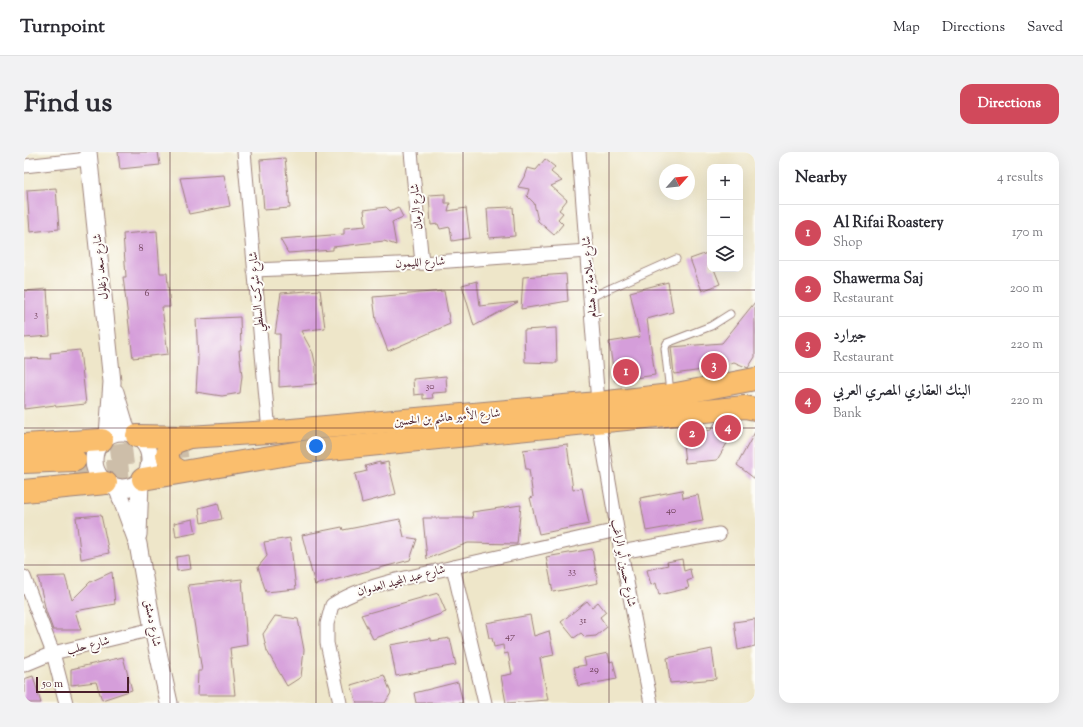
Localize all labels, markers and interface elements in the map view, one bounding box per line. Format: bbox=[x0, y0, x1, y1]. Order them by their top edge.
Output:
text: Turnpoint bbox=[20, 14, 105, 41]
text: Map bbox=[893, 18, 920, 38]
text: Directions bbox=[942, 18, 1005, 38]
text: Saved bbox=[1027, 18, 1063, 38]
text: Find us bbox=[24, 84, 112, 124]
button: Directions bbox=[960, 84, 1059, 124]
north arrow bbox=[659, 164, 695, 200]
map controls bbox=[707, 164, 743, 272]
button: + bbox=[707, 164, 743, 200]
text: Nearby bbox=[795, 166, 847, 190]
text: 4 results bbox=[997, 169, 1043, 187]
street label: شارع الرمان bbox=[406, 183, 429, 231]
button: − bbox=[707, 200, 743, 236]
text: Al Rifai Roastery bbox=[833, 213, 944, 234]
text: 1 bbox=[806, 224, 810, 242]
text: 170 m bbox=[1012, 224, 1043, 242]
street label: شارع سعد زغلول bbox=[89, 233, 114, 301]
text: Shop bbox=[833, 234, 862, 252]
street label: شارع سلامة بن هشام bbox=[577, 235, 604, 319]
button: layers bbox=[707, 236, 743, 272]
house number: 8 bbox=[139, 241, 144, 256]
street label: شارع شوكت السلطي bbox=[244, 250, 271, 333]
street label: شارع الليمون bbox=[395, 253, 446, 274]
text: Shawerma Saj bbox=[833, 269, 923, 290]
text: 2 bbox=[805, 280, 811, 298]
text: 200 m bbox=[1010, 280, 1043, 298]
house number: 6 bbox=[145, 286, 150, 301]
text: Restaurant bbox=[833, 290, 894, 308]
house number: 3 bbox=[34, 307, 38, 322]
text: جيرارد bbox=[833, 325, 866, 346]
text: 3 bbox=[805, 336, 811, 354]
text: 220 m bbox=[1010, 336, 1043, 354]
text: Restaurant bbox=[833, 349, 894, 367]
pin: 3 bbox=[701, 351, 727, 381]
pin: 1 bbox=[613, 357, 639, 387]
house number: 30 bbox=[425, 379, 435, 394]
text: البنك العقاري المصري العربي bbox=[833, 381, 971, 402]
text: 4 bbox=[805, 392, 811, 410]
text: 220 m bbox=[1010, 392, 1043, 410]
street label: شارع الأمير هاشم بن الحسين bbox=[393, 403, 501, 434]
text: Bank bbox=[833, 405, 862, 423]
pin: 4 bbox=[715, 413, 741, 443]
pin: 2 bbox=[679, 419, 705, 449]
your location bbox=[306, 436, 326, 456]
house number: 40 bbox=[666, 503, 676, 518]
street label: شارع حسين أبو الراغب bbox=[605, 518, 640, 609]
street label: شارع عبد المجيد العدوان bbox=[355, 561, 448, 602]
house number: 33 bbox=[568, 564, 576, 579]
street label: شارع دمشق bbox=[138, 598, 165, 649]
house number: 31 bbox=[579, 613, 587, 628]
house number: 47 bbox=[505, 629, 515, 644]
street label: شارع حلب bbox=[65, 632, 112, 661]
house number: 29 bbox=[589, 662, 599, 677]
scale bar bbox=[36, 675, 129, 694]
text: 50 m bbox=[42, 676, 63, 692]

